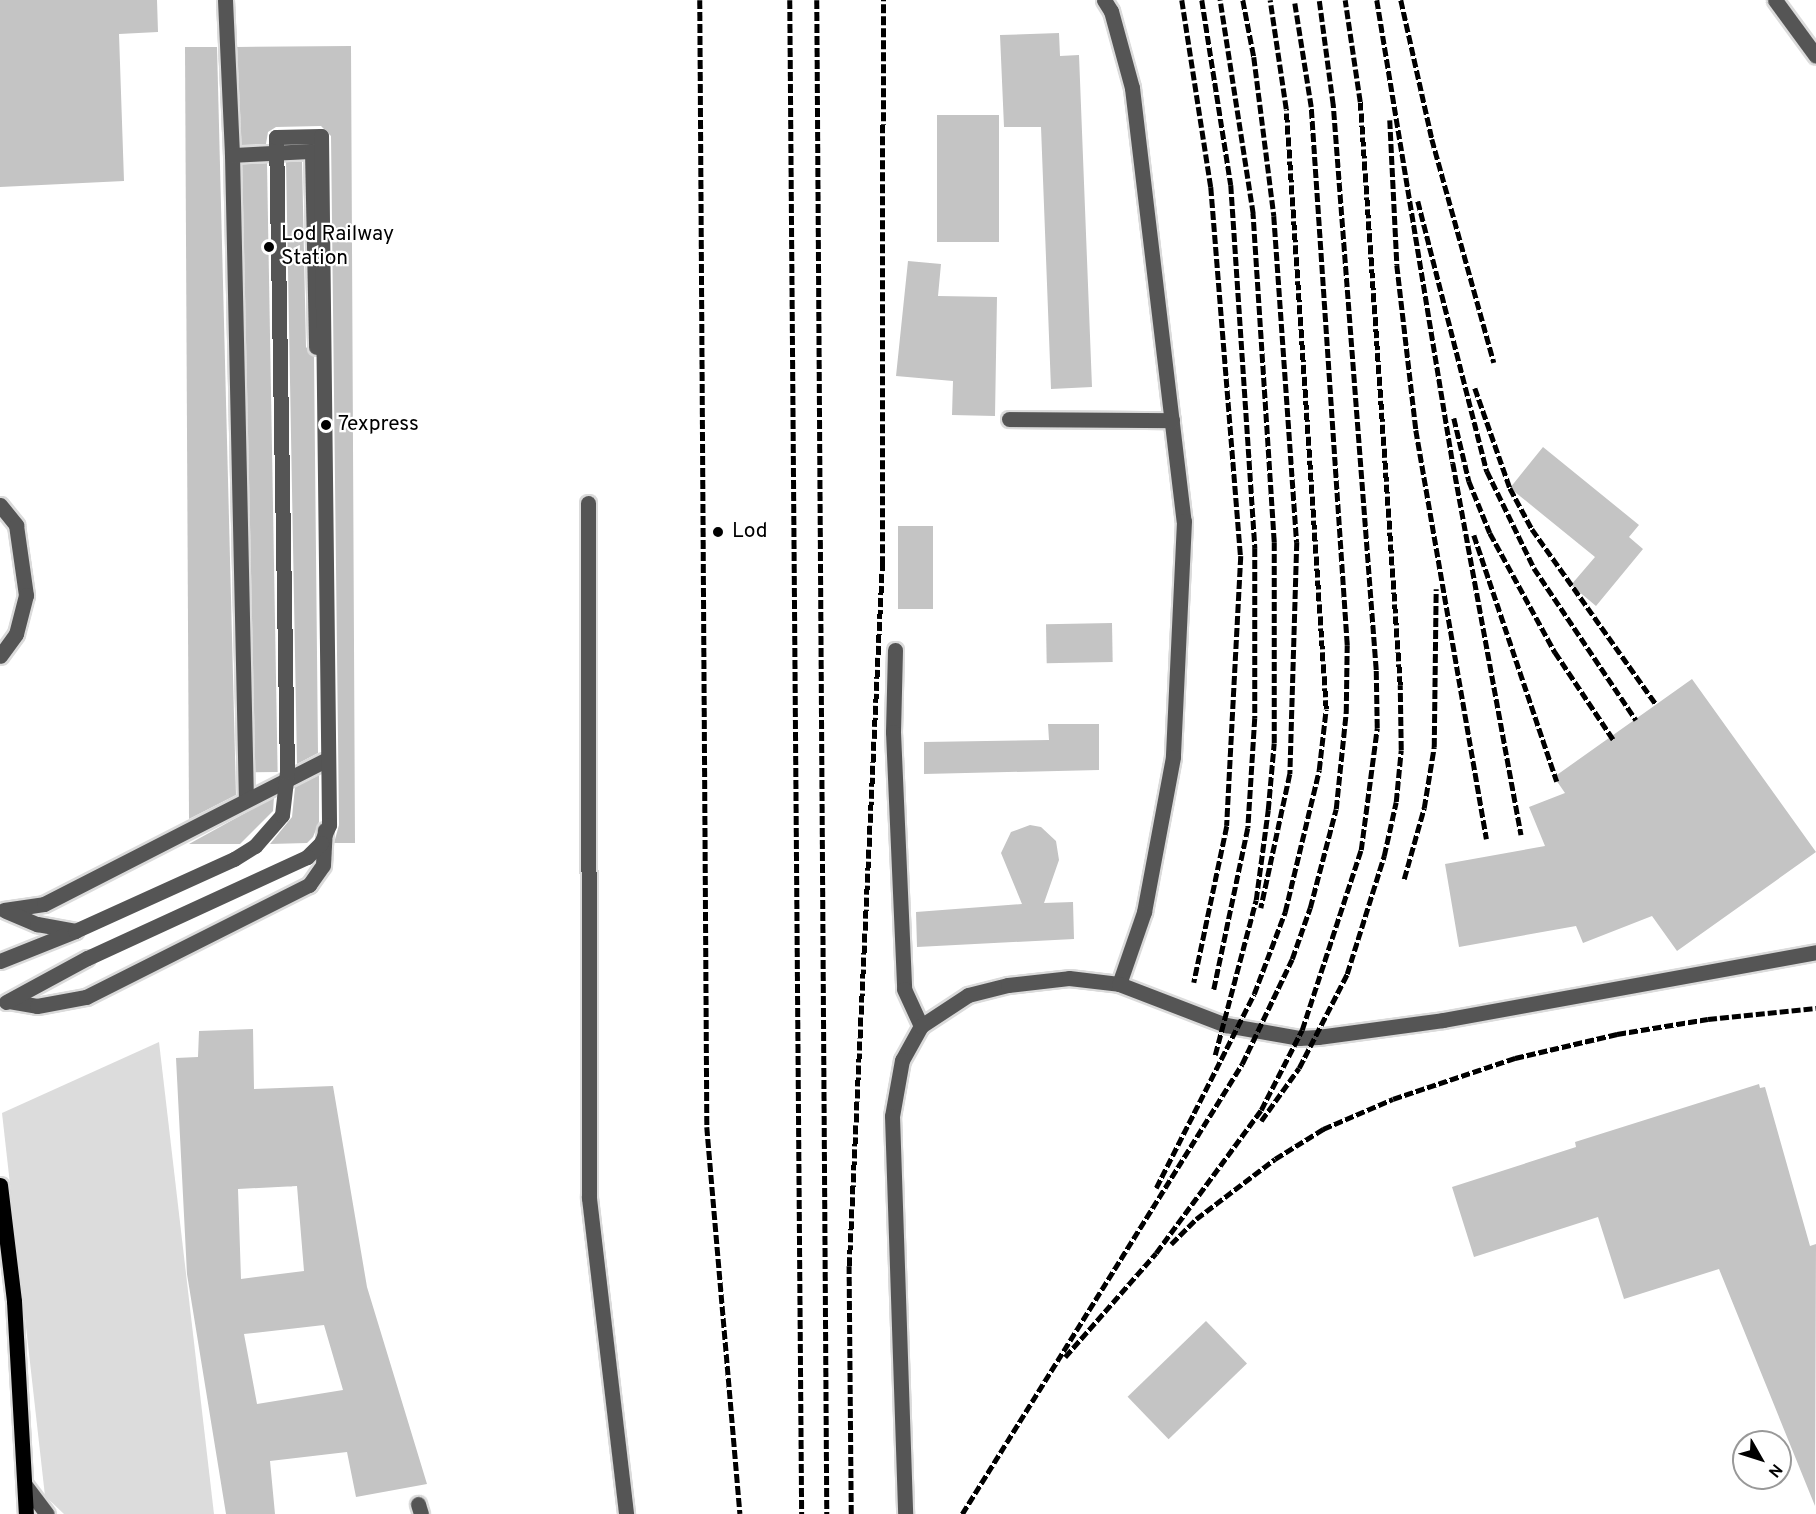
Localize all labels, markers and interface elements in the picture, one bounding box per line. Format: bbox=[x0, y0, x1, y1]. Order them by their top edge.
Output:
place label: Lod Railway Station bbox=[281, 222, 394, 272]
marker: Lod Railway Station bbox=[262, 240, 276, 254]
place label: 7express bbox=[338, 412, 419, 438]
marker: 7express bbox=[319, 418, 333, 432]
place label: Lod bbox=[732, 519, 768, 545]
marker: Lod bbox=[709, 523, 727, 541]
north arrow bbox=[1732, 1430, 1792, 1490]
text: N bbox=[1763, 1459, 1786, 1481]

